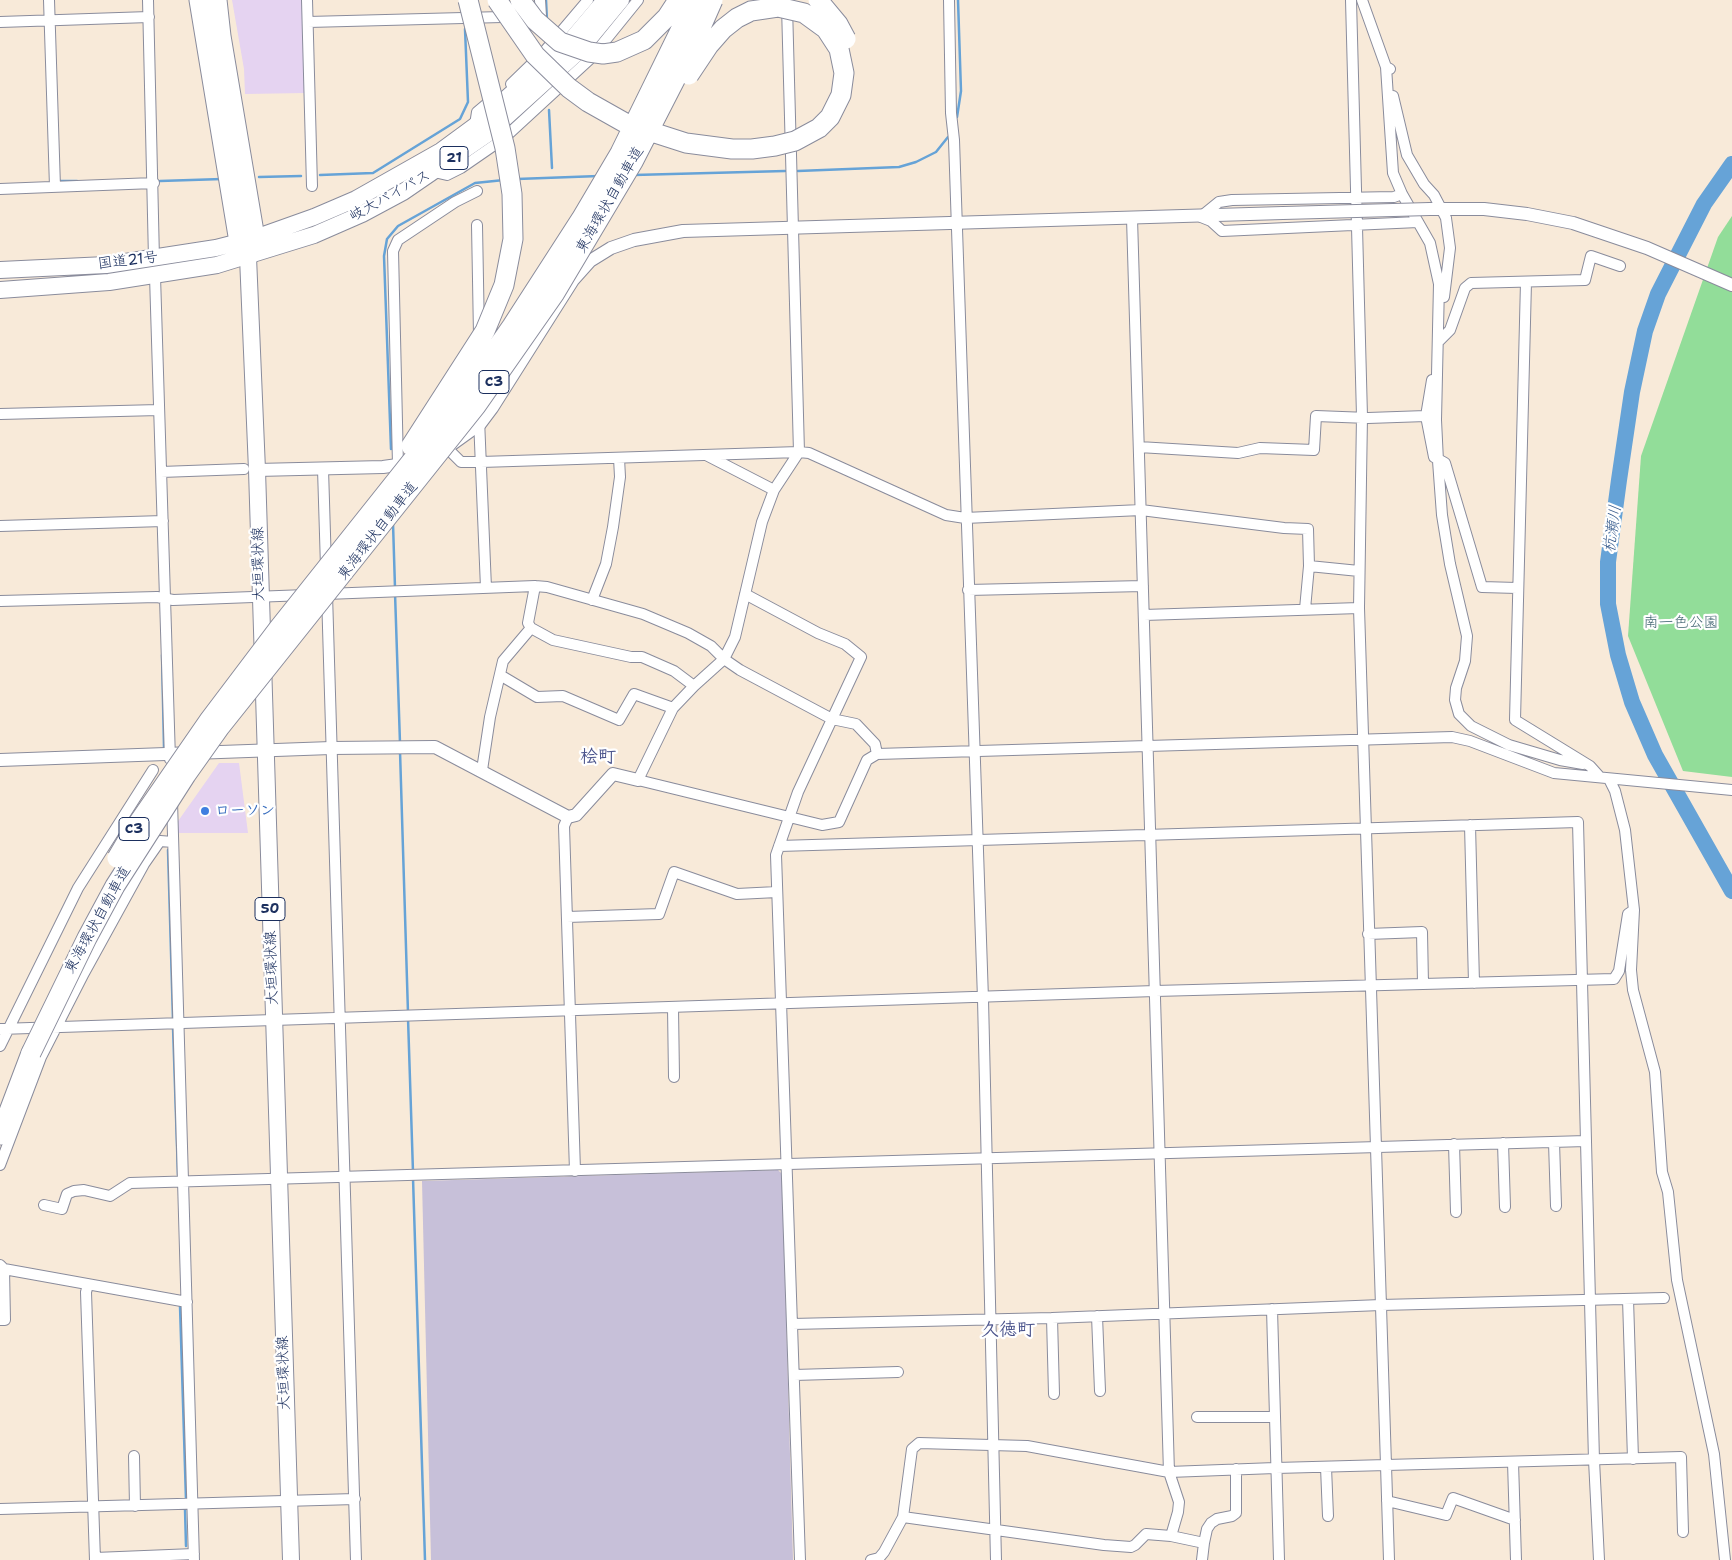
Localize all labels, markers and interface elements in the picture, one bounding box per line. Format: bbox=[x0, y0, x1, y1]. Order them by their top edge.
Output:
street label: 東海環状自動車道 bbox=[572, 144, 648, 256]
road number: 21 bbox=[440, 146, 468, 170]
street label: 岐大バイパス bbox=[346, 166, 434, 226]
street label: 国道21号 bbox=[97, 248, 159, 274]
road number: C3 bbox=[479, 371, 509, 394]
street label: 東海環状自動車道 bbox=[334, 478, 422, 584]
water label: 杭瀬川 bbox=[1600, 504, 1626, 554]
street label: 大垣環状線 bbox=[249, 526, 269, 602]
park label: 南一色公園 bbox=[1644, 614, 1718, 632]
district label: 桧町 bbox=[580, 746, 616, 768]
place label: ローソン bbox=[215, 802, 275, 820]
marker: ローソン bbox=[199, 805, 211, 817]
road number: C3 bbox=[119, 818, 149, 841]
street label: 東海環状自動車道 bbox=[61, 863, 135, 977]
road number: 50 bbox=[255, 898, 285, 921]
street label: 大垣環状線 bbox=[262, 930, 282, 1006]
district label: 久徳町 bbox=[981, 1319, 1035, 1341]
street label: 大垣環状線 bbox=[274, 1335, 294, 1411]

